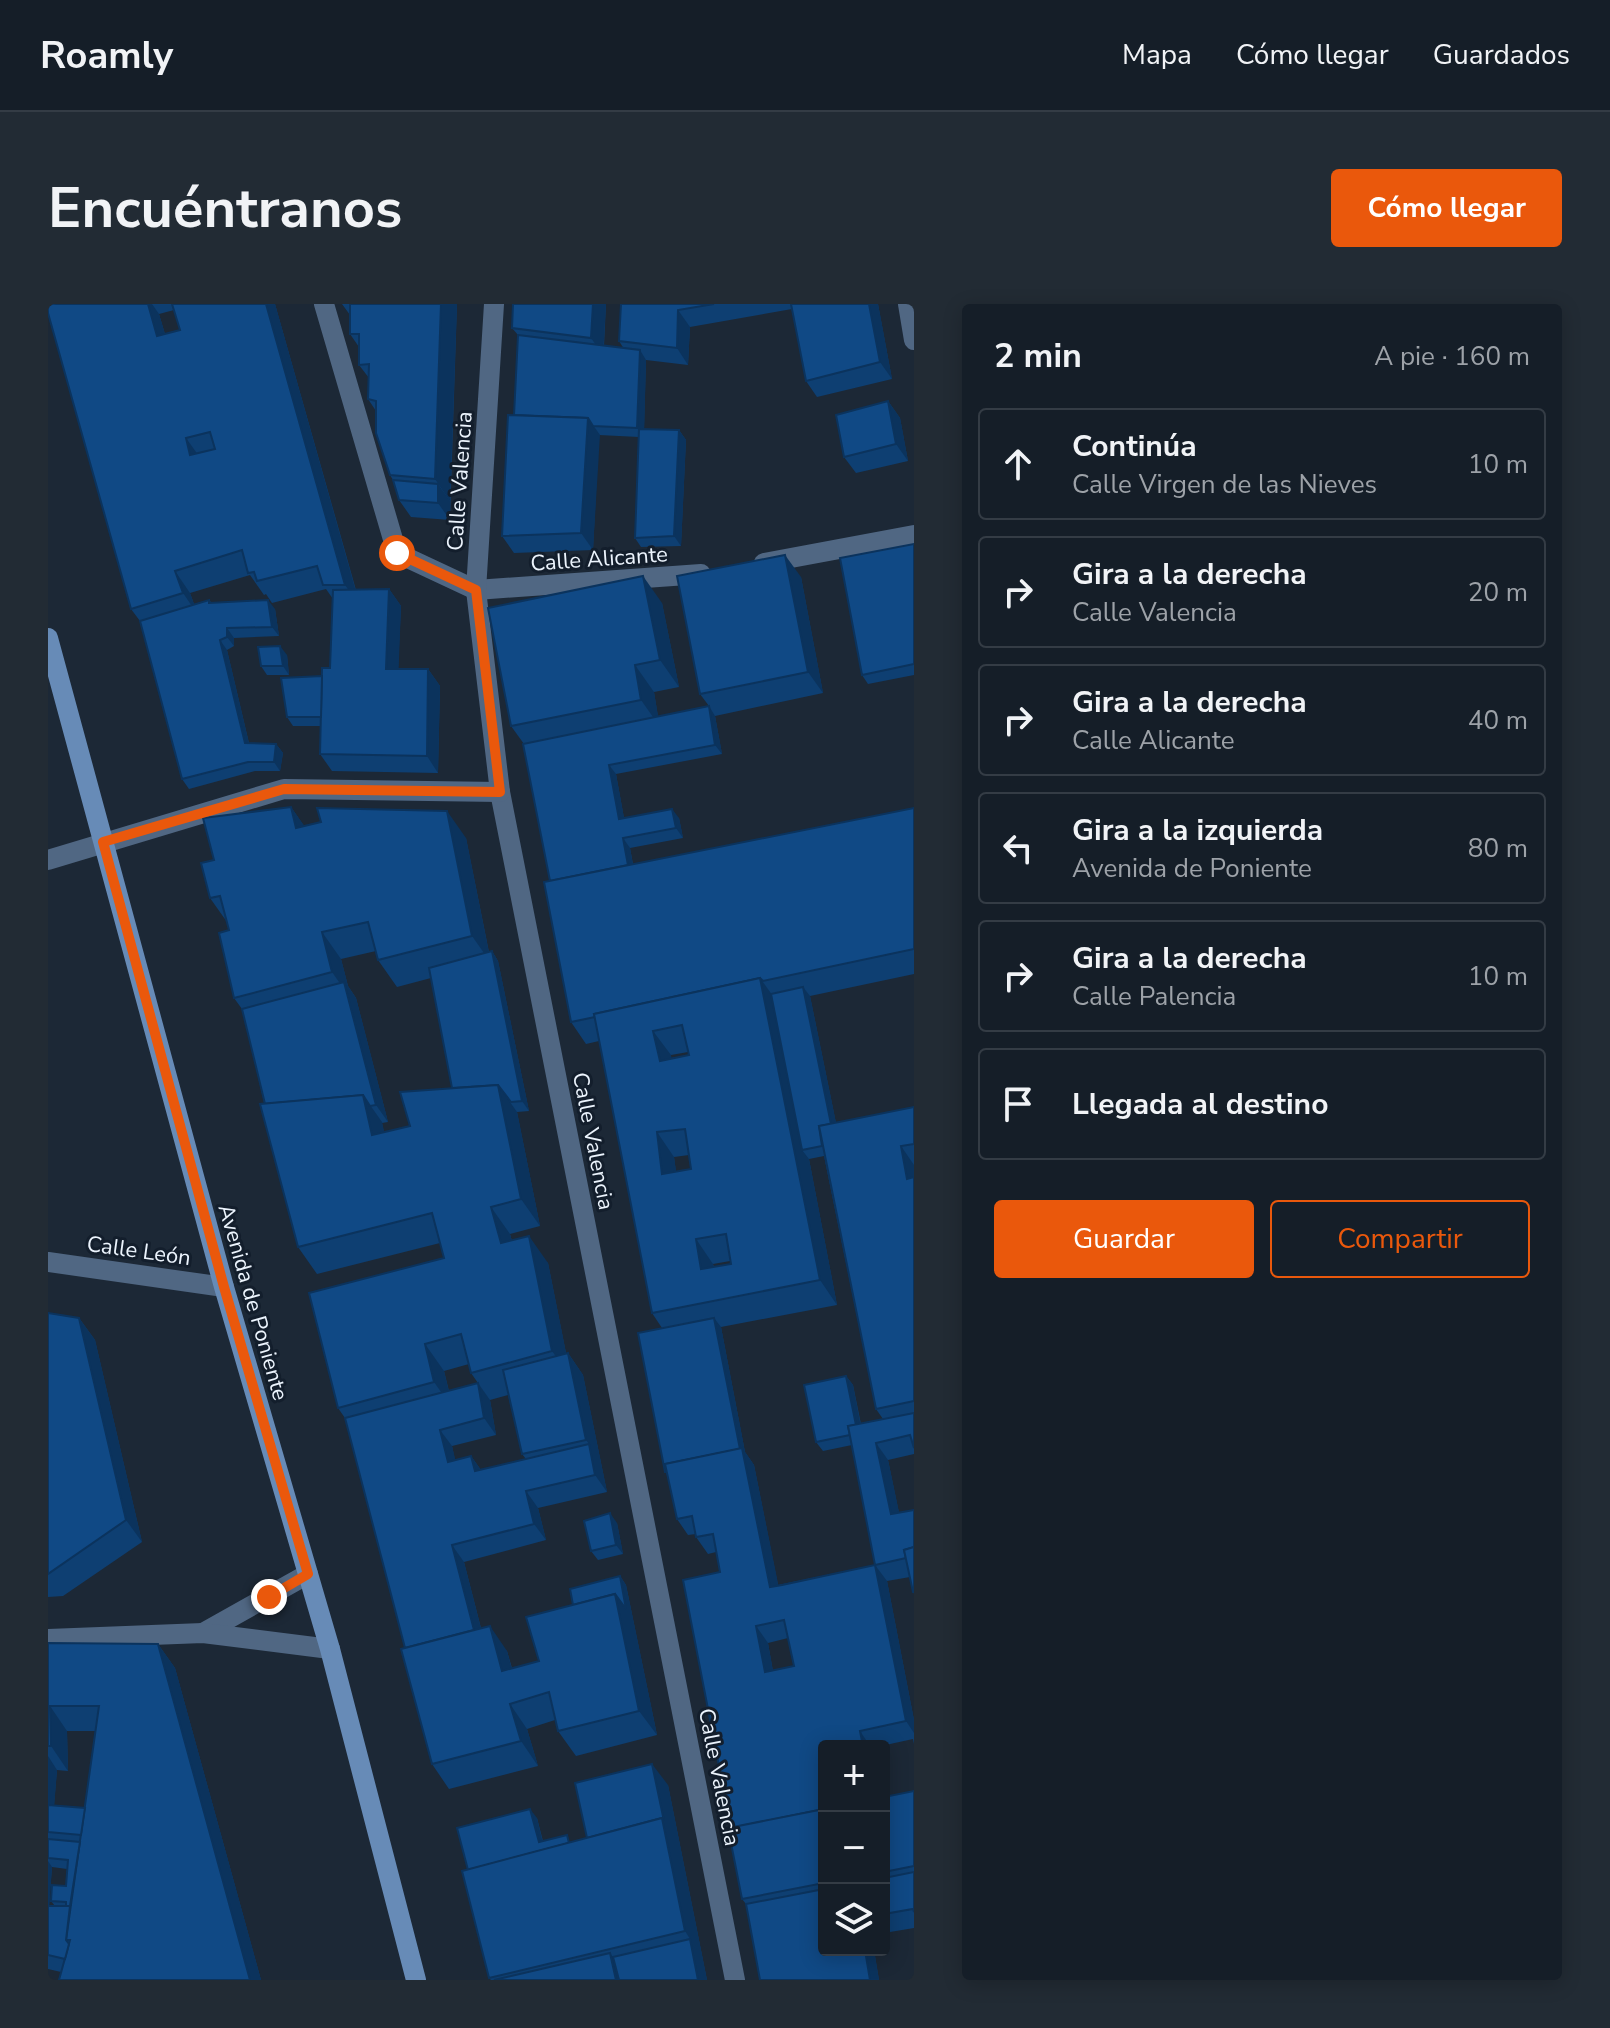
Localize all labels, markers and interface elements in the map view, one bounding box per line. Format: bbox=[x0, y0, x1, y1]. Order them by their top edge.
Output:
text: Roamly bbox=[40, 30, 173, 81]
text: Mapa bbox=[1122, 36, 1192, 74]
text: Cómo llegar bbox=[1236, 36, 1389, 74]
text: Guardados bbox=[1433, 36, 1570, 74]
button: Cómo llegar bbox=[1331, 169, 1562, 247]
text: Encuéntranos bbox=[48, 170, 402, 247]
text: 2 min bbox=[994, 333, 1082, 379]
text: A pie · 160 m bbox=[1374, 339, 1530, 374]
street label: Calle Valencia bbox=[440, 410, 480, 552]
text: Continúa bbox=[1072, 426, 1197, 467]
icon: ahead bbox=[996, 442, 1040, 486]
text: 10 m bbox=[1468, 447, 1528, 482]
text: Calle Virgen de las Nieves bbox=[1072, 467, 1377, 502]
route start bbox=[379, 535, 415, 571]
street label: Calle Alicante bbox=[529, 539, 669, 579]
text: Gira a la derecha bbox=[1072, 554, 1307, 595]
icon: right bbox=[996, 570, 1040, 614]
text: 20 m bbox=[1468, 575, 1528, 610]
text: Calle Valencia bbox=[1072, 595, 1237, 630]
text: Gira a la derecha bbox=[1072, 682, 1307, 723]
icon: right bbox=[996, 698, 1040, 742]
text: 40 m bbox=[1468, 703, 1528, 738]
text: Calle Alicante bbox=[1072, 723, 1235, 758]
text: Gira a la izquierda bbox=[1072, 810, 1323, 851]
icon: left bbox=[996, 826, 1040, 870]
text: 80 m bbox=[1468, 831, 1528, 866]
text: Avenida de Poniente bbox=[1072, 851, 1312, 886]
text: Gira a la derecha bbox=[1072, 938, 1307, 979]
icon: right bbox=[996, 954, 1040, 998]
text: 10 m bbox=[1468, 959, 1528, 994]
text: Calle Palencia bbox=[1072, 979, 1236, 1014]
street label: Calle Valencia bbox=[565, 1070, 621, 1213]
icon: arrive bbox=[996, 1082, 1040, 1126]
text: Llegada al destino bbox=[1072, 1084, 1328, 1125]
button: Guardar bbox=[994, 1200, 1254, 1278]
button: Compartir bbox=[1270, 1200, 1530, 1278]
street label: Avenida de Poniente bbox=[211, 1201, 295, 1404]
street label: Calle León bbox=[85, 1229, 193, 1273]
route end bbox=[251, 1579, 287, 1615]
street label: Calle Valencia bbox=[691, 1706, 747, 1849]
map controls bbox=[818, 1740, 890, 1956]
button: + bbox=[818, 1740, 890, 1812]
button: − bbox=[818, 1812, 890, 1884]
button: layers bbox=[818, 1884, 890, 1956]

